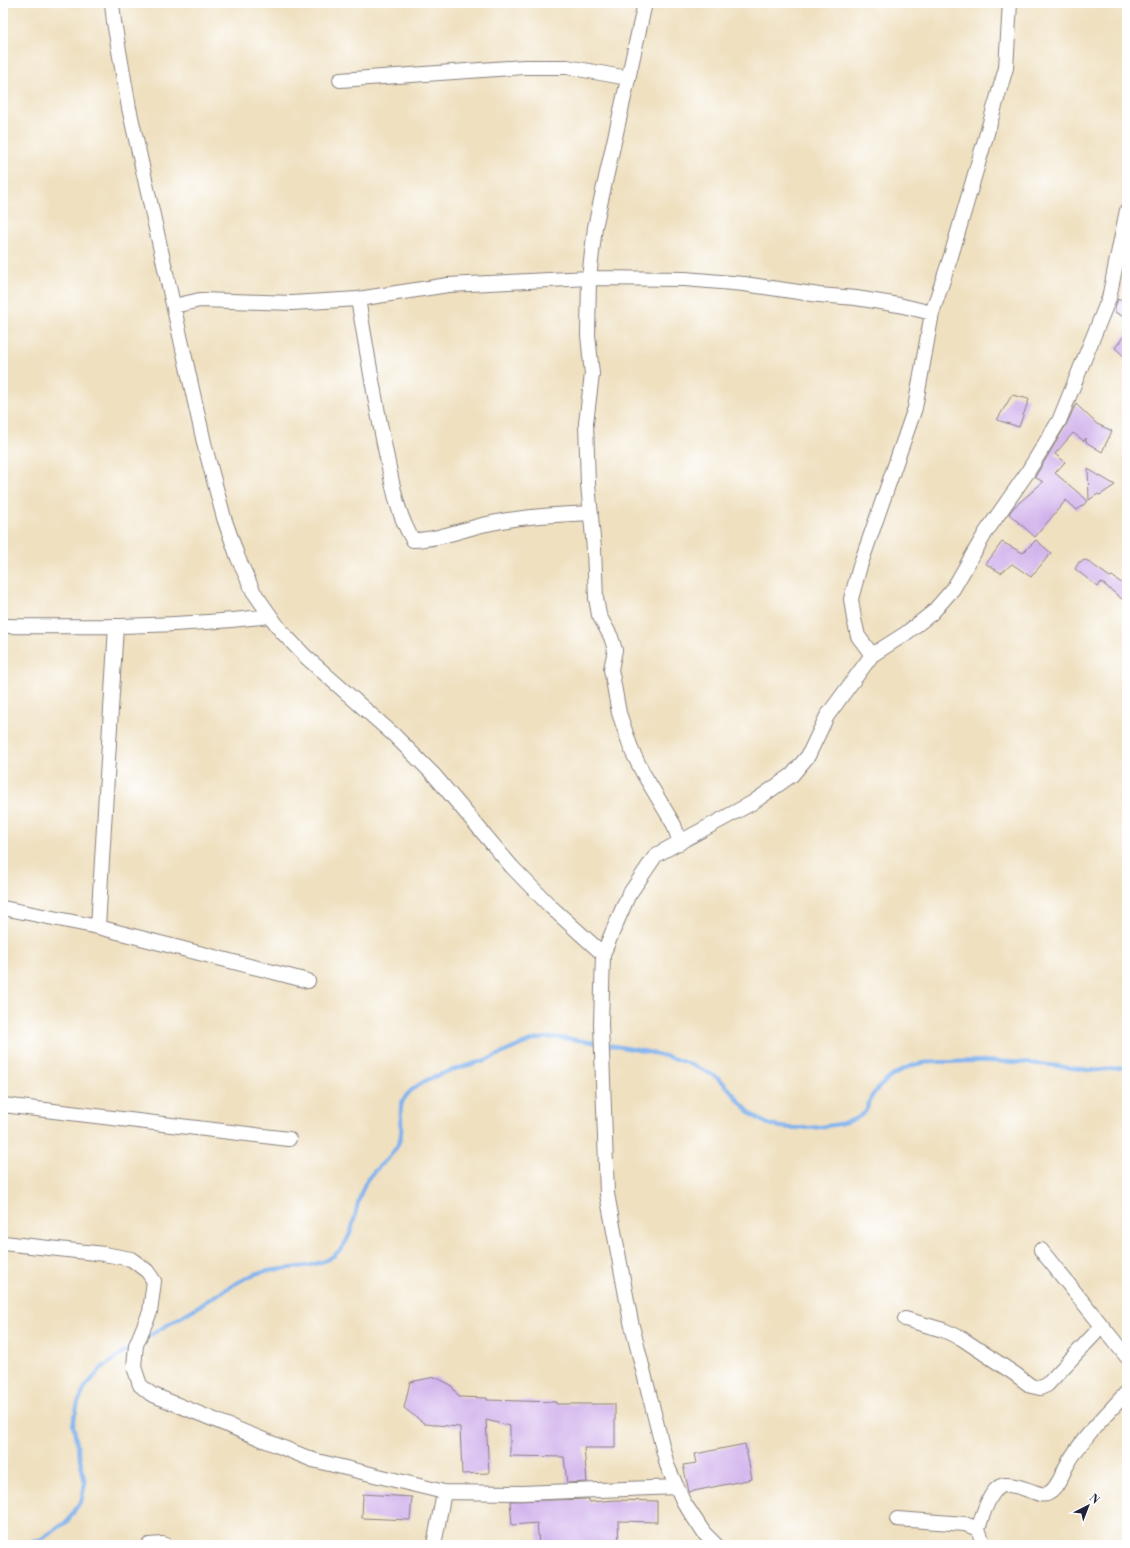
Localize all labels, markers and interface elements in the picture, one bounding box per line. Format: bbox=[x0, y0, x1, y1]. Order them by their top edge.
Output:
north arrow bbox=[1068, 1486, 1108, 1526]
text: N bbox=[1086, 1491, 1102, 1508]

